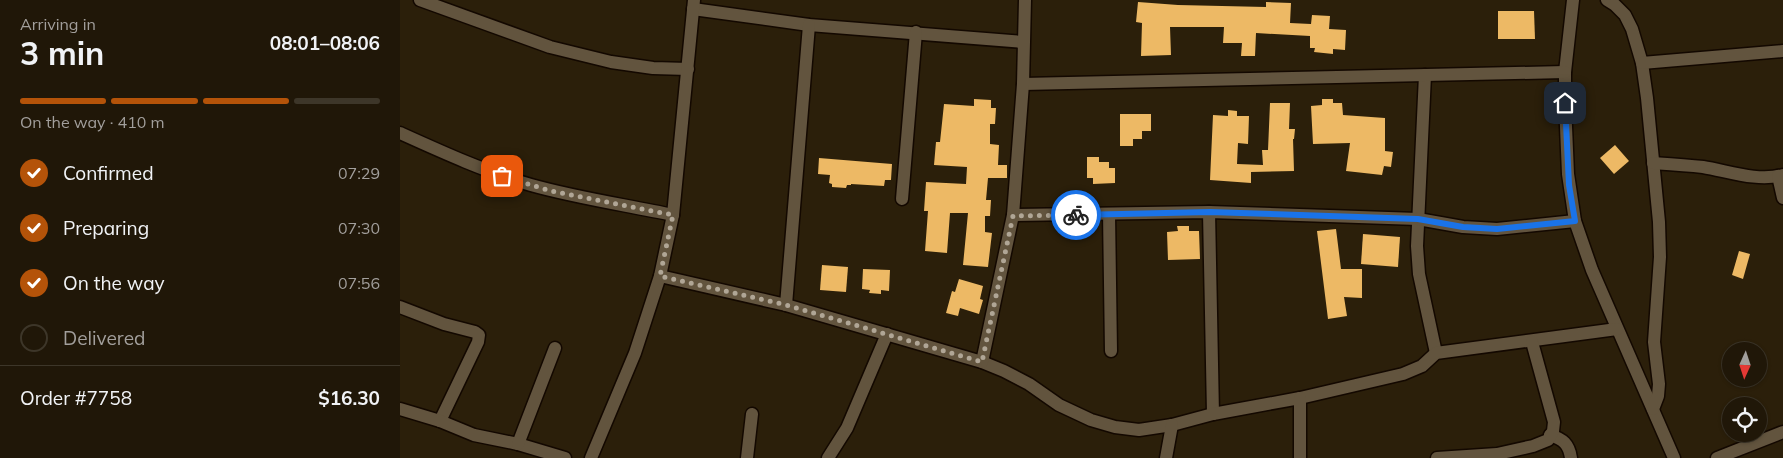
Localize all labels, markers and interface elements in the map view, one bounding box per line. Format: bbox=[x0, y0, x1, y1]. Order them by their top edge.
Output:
text: Arriving in bbox=[20, 14, 96, 34]
text: 08:01–08:06 bbox=[270, 31, 380, 55]
text: 3 min bbox=[20, 33, 104, 73]
pin bbox=[1544, 82, 1586, 124]
icon: home bbox=[1551, 89, 1579, 117]
text: On the way · 410 m bbox=[20, 112, 165, 132]
pin bbox=[481, 155, 523, 197]
icon: check bbox=[20, 159, 48, 187]
text: Confirmed bbox=[63, 161, 154, 185]
icon: bag bbox=[488, 162, 516, 190]
text: 07:29 bbox=[338, 163, 380, 183]
courier bbox=[1051, 190, 1101, 240]
icon: bike bbox=[1062, 201, 1090, 229]
icon: check bbox=[20, 214, 48, 242]
text: Preparing bbox=[63, 216, 149, 240]
text: 07:30 bbox=[338, 218, 380, 238]
icon: check bbox=[20, 269, 48, 297]
text: On the way bbox=[63, 271, 165, 295]
text: 07:56 bbox=[338, 273, 380, 293]
text: Delivered bbox=[63, 326, 145, 350]
north arrow bbox=[1722, 342, 1768, 388]
map controls bbox=[1722, 342, 1767, 442]
text: Order #7758 bbox=[20, 386, 132, 410]
text: $16.30 bbox=[318, 386, 380, 410]
button: locate bbox=[1722, 397, 1767, 442]

